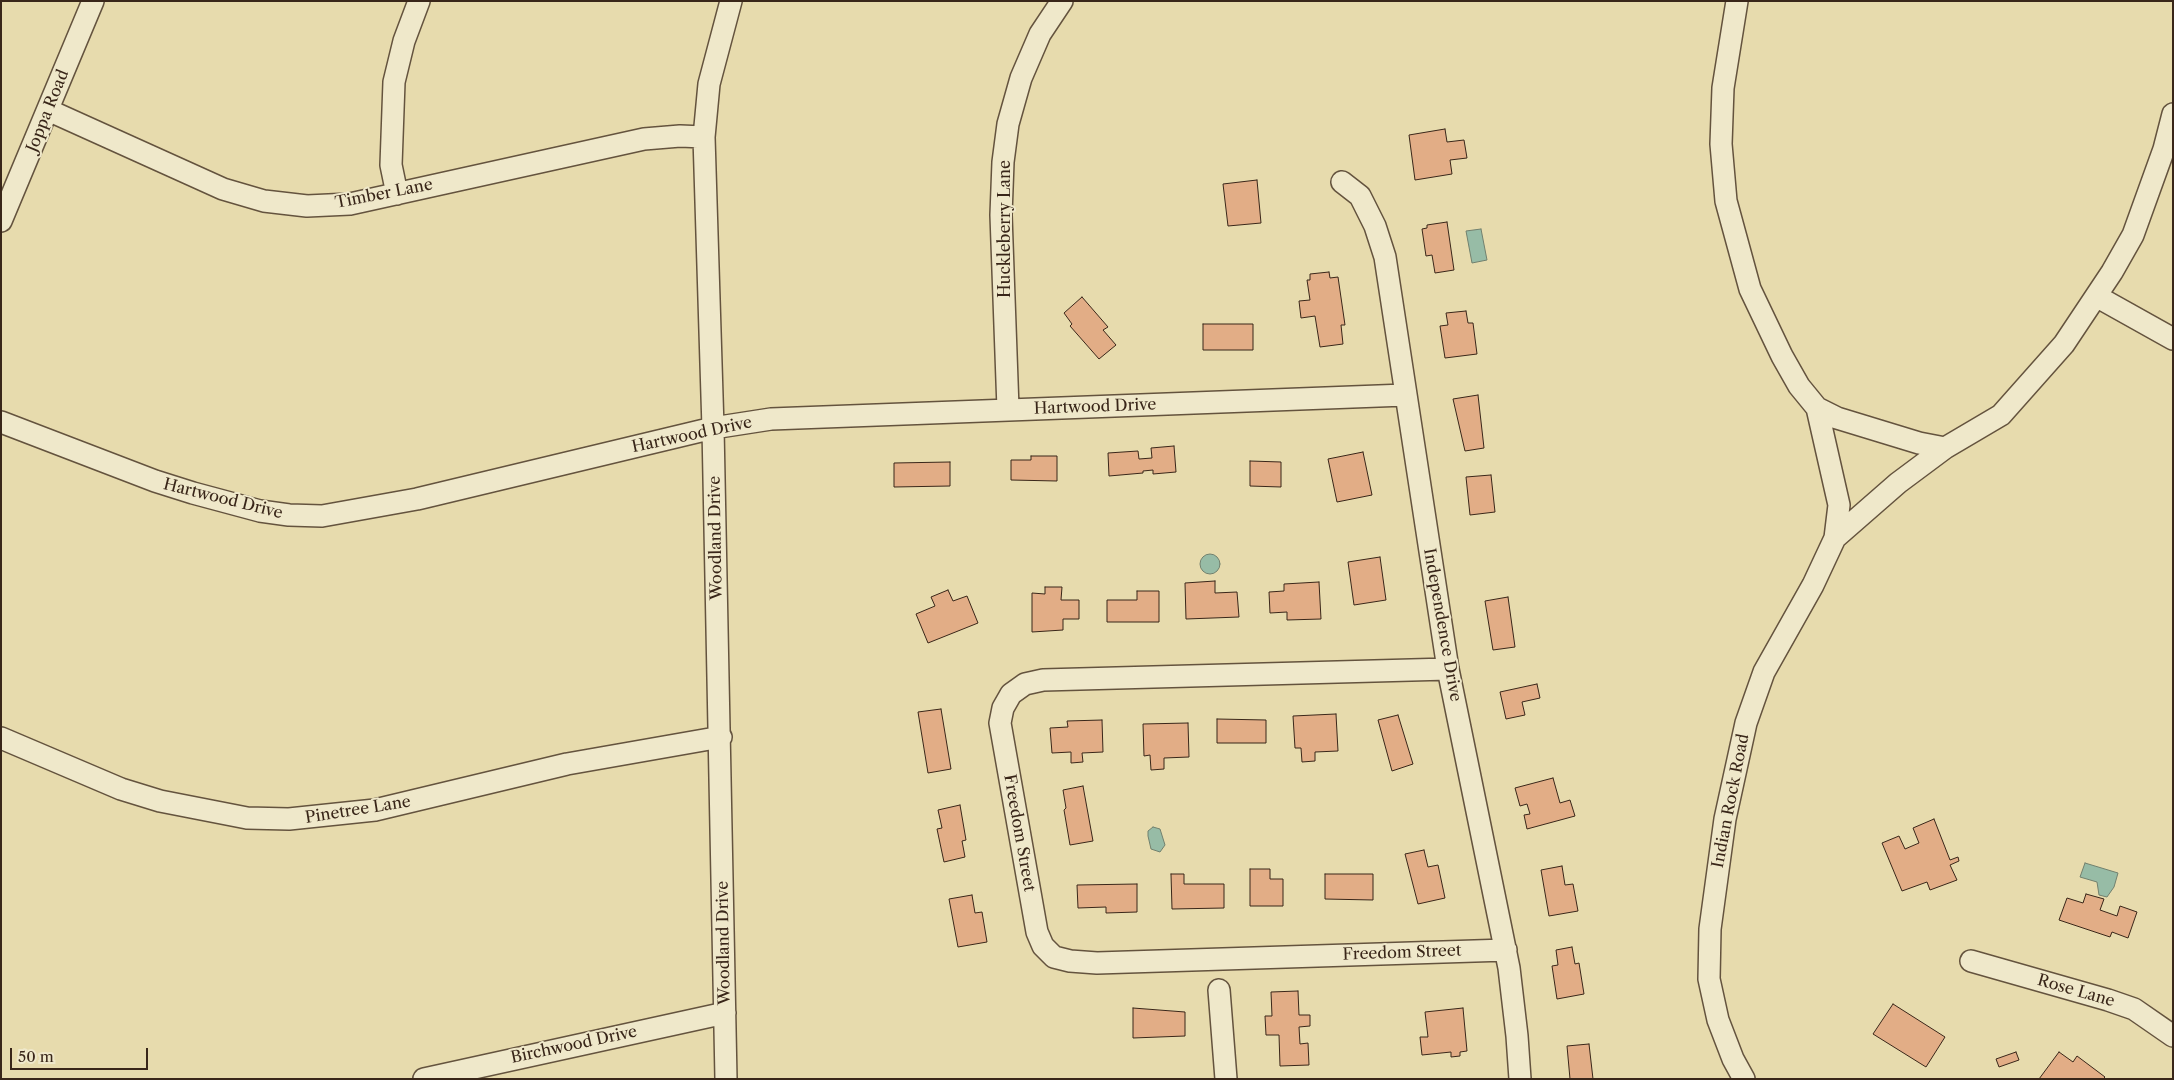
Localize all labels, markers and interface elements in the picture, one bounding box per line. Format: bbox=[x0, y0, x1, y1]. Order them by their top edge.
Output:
street label: Joppa Road bbox=[23, 67, 73, 155]
street label: Huckleberry Lane bbox=[995, 160, 1015, 298]
street label: Timber Lane bbox=[334, 175, 434, 213]
street label: Hartwood Drive bbox=[1033, 395, 1157, 419]
street label: Hartwood Drive bbox=[630, 413, 754, 457]
street label: Hartwood Drive bbox=[161, 475, 285, 523]
street label: Woodland Drive bbox=[705, 476, 727, 600]
street label: Independence Drive bbox=[1419, 547, 1465, 703]
street label: Indian Rock Road bbox=[1709, 732, 1753, 870]
street label: Freedom Street bbox=[999, 773, 1039, 893]
street label: Pinetree Lane bbox=[304, 792, 412, 828]
street label: Woodland Drive bbox=[713, 881, 735, 1005]
street label: Freedom Street bbox=[1342, 941, 1462, 965]
street label: Rose Lane bbox=[2035, 971, 2117, 1011]
street label: Birchwood Drive bbox=[509, 1022, 639, 1068]
scale bar bbox=[12, 1038, 150, 1070]
text: 50 m bbox=[18, 1047, 54, 1066]

